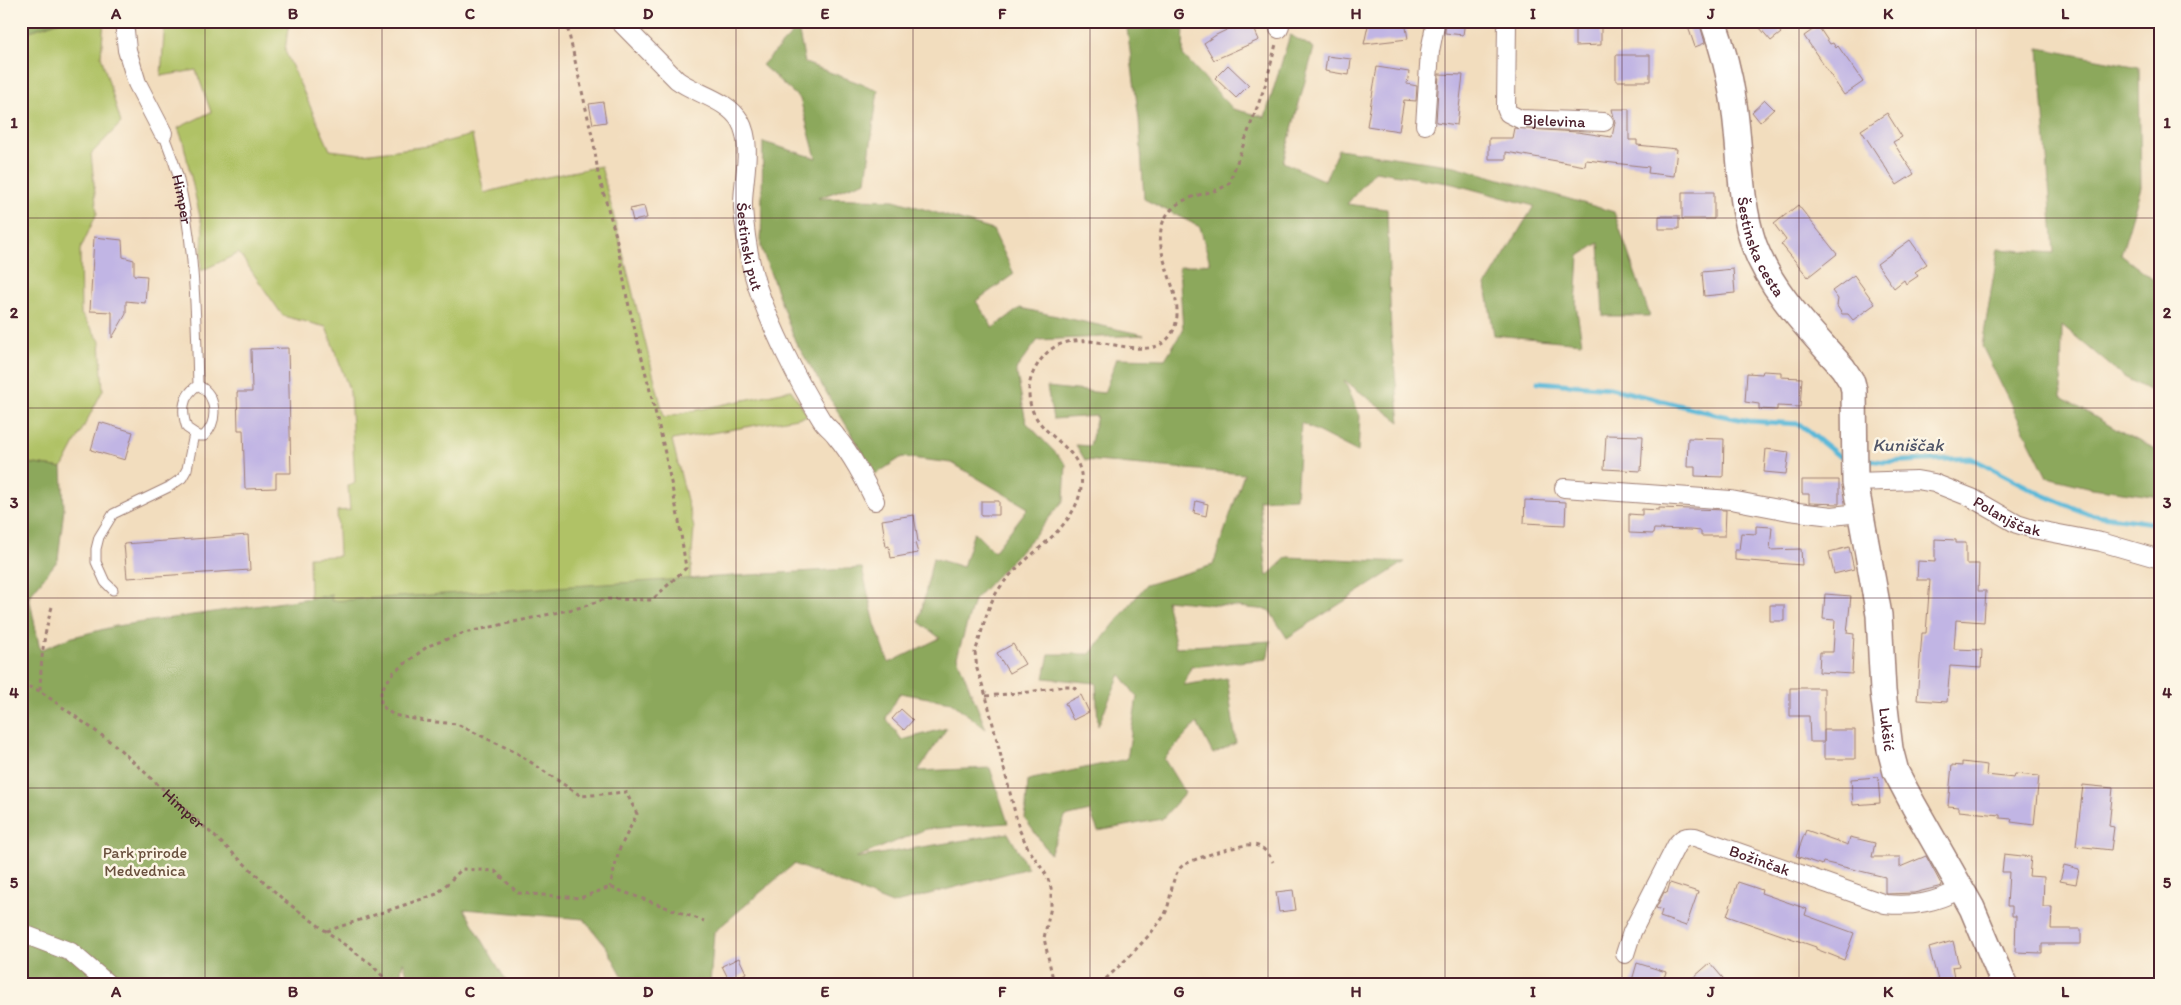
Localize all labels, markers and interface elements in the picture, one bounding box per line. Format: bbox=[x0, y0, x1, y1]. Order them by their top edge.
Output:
text: A bbox=[110, 4, 122, 23]
text: B bbox=[288, 4, 299, 23]
text: C bbox=[465, 4, 476, 23]
text: D bbox=[643, 4, 654, 23]
text: E bbox=[821, 4, 830, 23]
text: F bbox=[998, 4, 1007, 23]
text: G bbox=[1173, 4, 1185, 23]
text: H bbox=[1350, 4, 1362, 23]
text: I bbox=[1530, 4, 1536, 23]
text: J bbox=[1706, 4, 1715, 23]
text: K bbox=[1883, 4, 1894, 23]
text: L bbox=[2061, 4, 2070, 23]
street label: Bjelevina bbox=[1522, 110, 1587, 131]
text: 1 bbox=[10, 113, 18, 132]
text: 1 bbox=[2163, 113, 2171, 132]
street label: Himper bbox=[168, 172, 197, 226]
street label: Šestinska cesta bbox=[1734, 195, 1789, 300]
street label: Šestinski put bbox=[733, 202, 767, 293]
text: 2 bbox=[10, 303, 19, 322]
text: 2 bbox=[2163, 303, 2172, 322]
water label: Kuniščak bbox=[1873, 434, 1945, 456]
street label: Polanjščak bbox=[1970, 491, 2043, 540]
text: 3 bbox=[10, 493, 19, 512]
text: 3 bbox=[2163, 493, 2172, 512]
text: 4 bbox=[9, 683, 19, 702]
text: 4 bbox=[2162, 683, 2172, 702]
street label: Lukšić bbox=[1876, 706, 1900, 752]
street label: Himper bbox=[159, 784, 209, 833]
street label: Božinčak bbox=[1727, 840, 1793, 879]
park label: Park prirode Medvednica bbox=[103, 843, 187, 880]
text: 5 bbox=[10, 873, 19, 892]
text: 5 bbox=[2163, 873, 2172, 892]
text: A bbox=[110, 982, 122, 1001]
text: B bbox=[288, 982, 299, 1001]
text: C bbox=[465, 982, 476, 1001]
text: D bbox=[643, 982, 654, 1001]
text: E bbox=[821, 982, 830, 1001]
text: F bbox=[998, 982, 1007, 1001]
text: G bbox=[1173, 982, 1185, 1001]
text: H bbox=[1350, 982, 1362, 1001]
text: I bbox=[1530, 982, 1536, 1001]
text: J bbox=[1706, 982, 1715, 1001]
text: K bbox=[1883, 982, 1894, 1001]
text: L bbox=[2061, 982, 2070, 1001]

